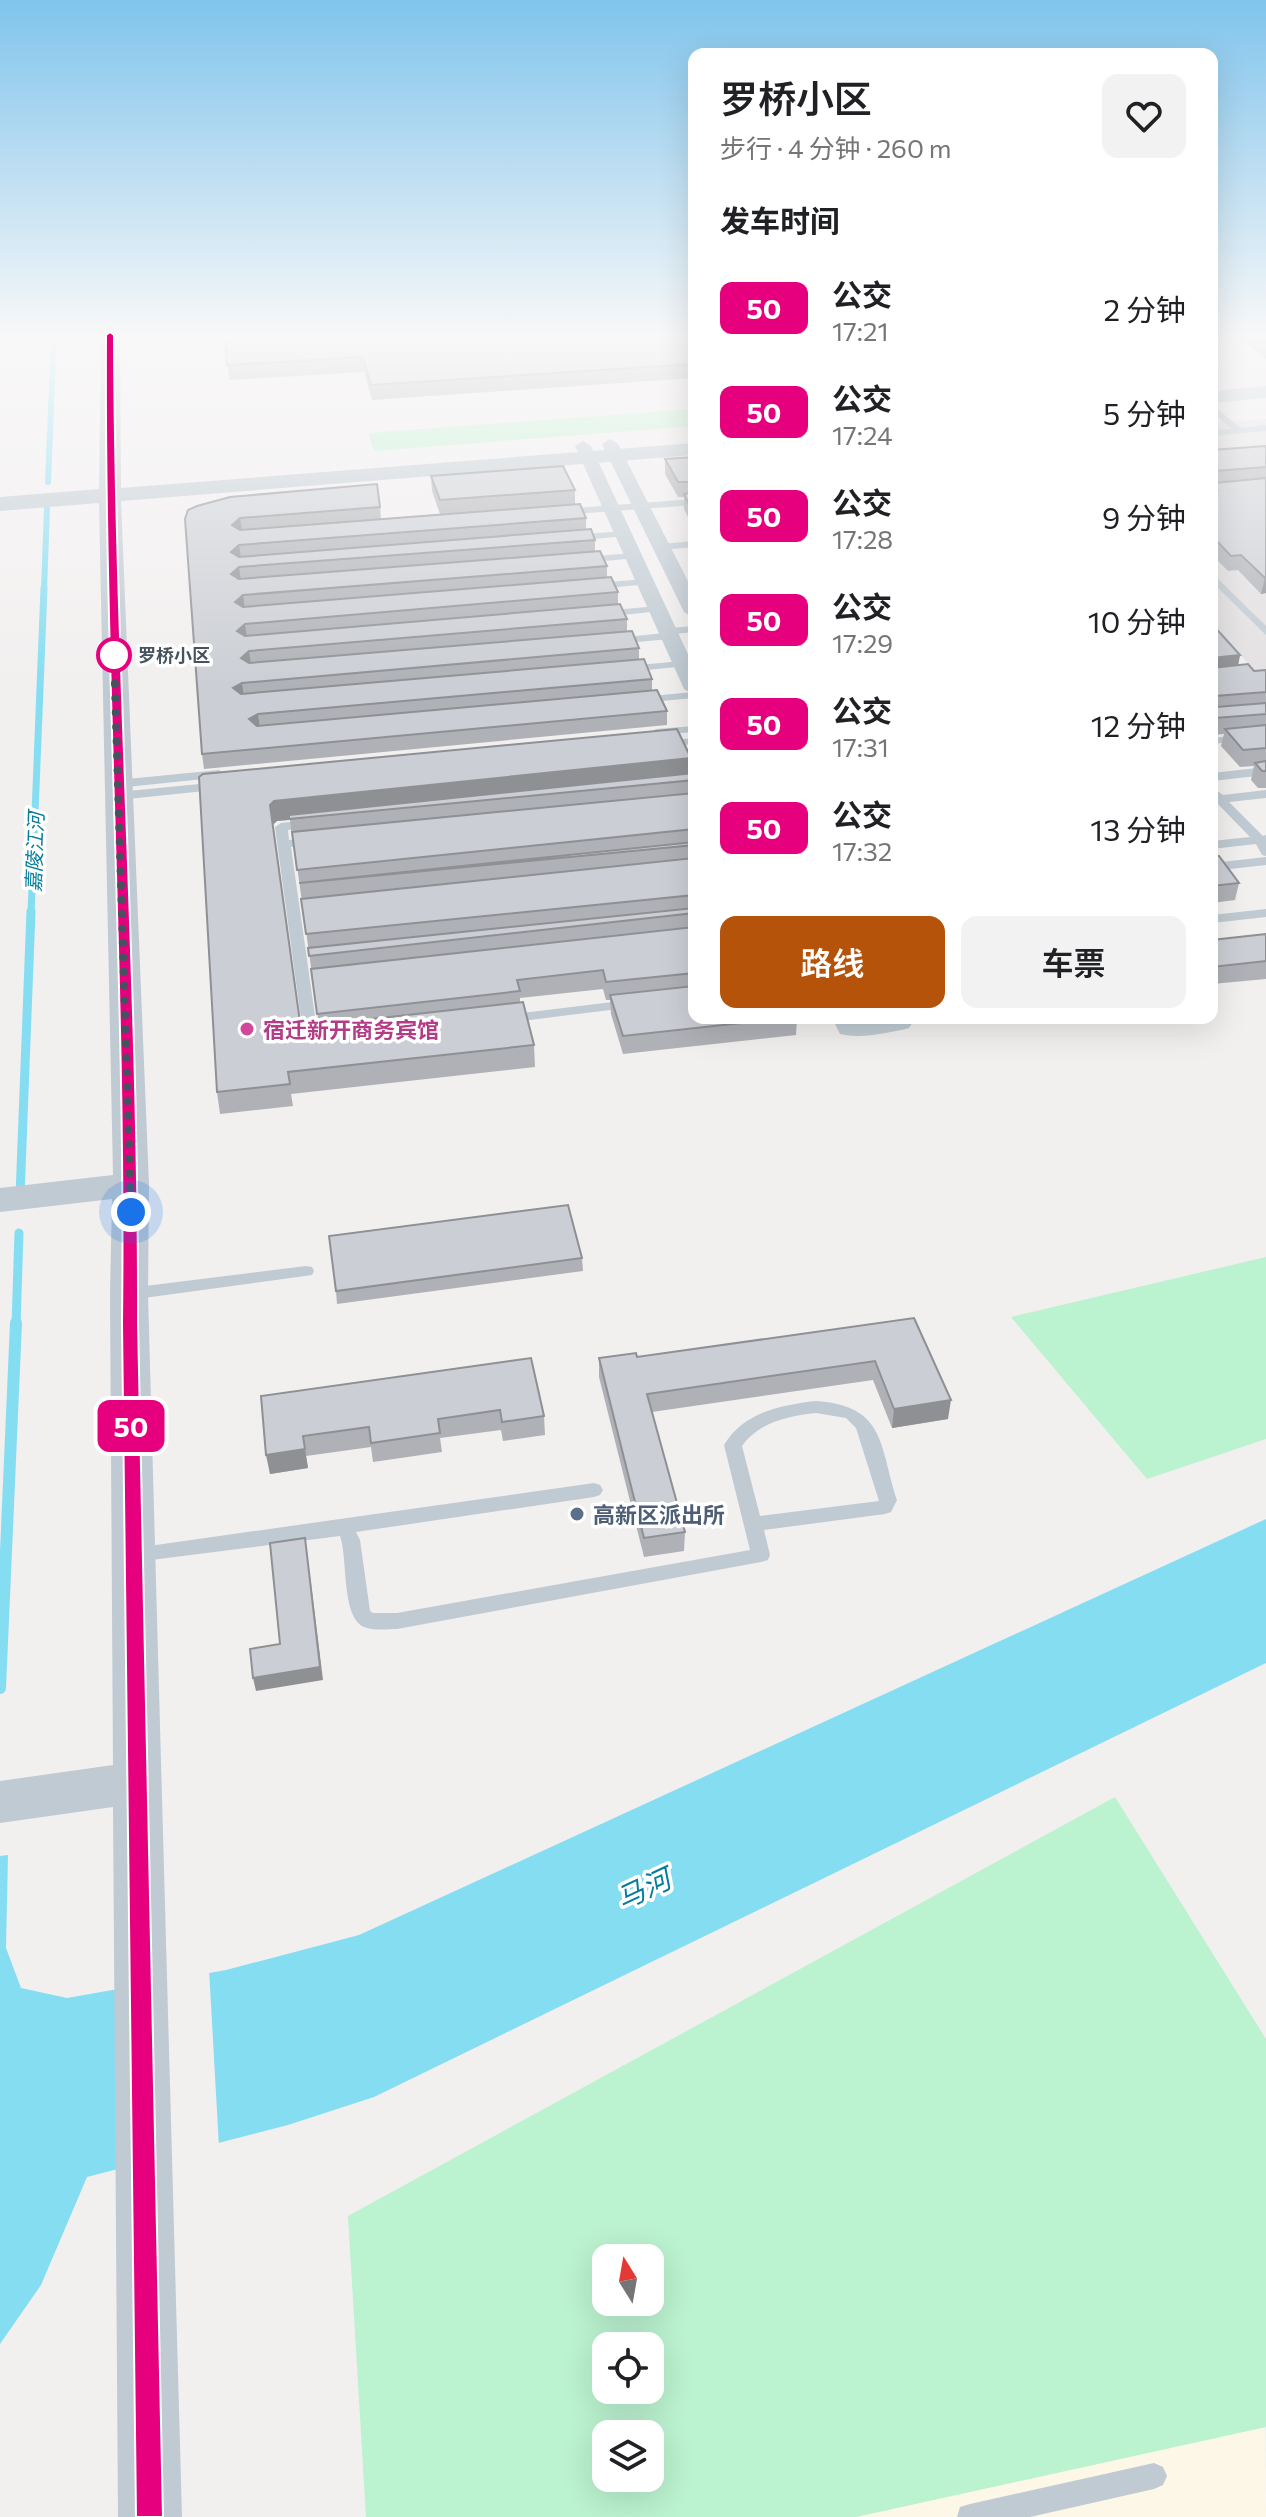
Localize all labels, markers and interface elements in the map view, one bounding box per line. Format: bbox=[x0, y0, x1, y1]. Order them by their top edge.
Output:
text: 罗桥小区 bbox=[720, 74, 872, 121]
button: heart bbox=[1102, 74, 1186, 158]
text: 步行 · 4 分钟 · 260 m bbox=[720, 132, 952, 163]
text: 发车时间 bbox=[720, 201, 840, 238]
text: 公交 bbox=[832, 275, 892, 312]
text: 2 分钟 bbox=[1104, 290, 1186, 327]
text: 50 bbox=[747, 291, 781, 325]
text: 17:21 bbox=[832, 315, 889, 346]
text: 公交 bbox=[832, 379, 892, 416]
text: 5 分钟 bbox=[1103, 394, 1186, 431]
text: 50 bbox=[747, 395, 781, 429]
text: 17:24 bbox=[832, 419, 893, 450]
text: 公交 bbox=[832, 483, 892, 520]
text: 9 分钟 bbox=[1102, 498, 1186, 535]
text: 50 bbox=[747, 499, 781, 533]
text: 17:28 bbox=[832, 523, 893, 554]
text: 公交 bbox=[832, 587, 892, 624]
text: 10 分钟 bbox=[1088, 602, 1186, 639]
text: 50 bbox=[747, 603, 781, 637]
text: 17:29 bbox=[832, 627, 893, 658]
marker: 罗桥小区 bbox=[97, 638, 131, 672]
place label: 罗桥小区 bbox=[138, 644, 210, 666]
text: 公交 bbox=[832, 691, 892, 728]
text: 12 分钟 bbox=[1091, 706, 1186, 743]
text: 50 bbox=[747, 707, 781, 741]
text: 17:31 bbox=[832, 731, 889, 762]
text: 公交 bbox=[832, 795, 892, 832]
water label: 嘉陵江河 bbox=[21, 808, 48, 892]
text: 13 分钟 bbox=[1090, 810, 1186, 847]
text: 50 bbox=[747, 811, 781, 845]
text: 17:32 bbox=[832, 835, 892, 866]
button: 路线 bbox=[720, 916, 945, 1008]
button: 车票 bbox=[961, 916, 1186, 1008]
place label: 宿迁新开商务宾馆 bbox=[263, 1016, 439, 1043]
marker: 宿迁新开商务宾馆 bbox=[238, 1020, 256, 1038]
your location bbox=[111, 1192, 151, 1232]
line badge: 50 bbox=[95, 1400, 167, 1452]
text: 50 bbox=[114, 1409, 148, 1443]
place label: 高新区派出所 bbox=[593, 1501, 725, 1528]
marker: 高新区派出所 bbox=[568, 1505, 586, 1523]
water label: 马河 bbox=[610, 1859, 680, 1915]
north arrow bbox=[592, 2244, 664, 2316]
map controls bbox=[592, 2244, 664, 2492]
button: locate bbox=[592, 2332, 664, 2404]
button: layers bbox=[592, 2420, 664, 2492]

